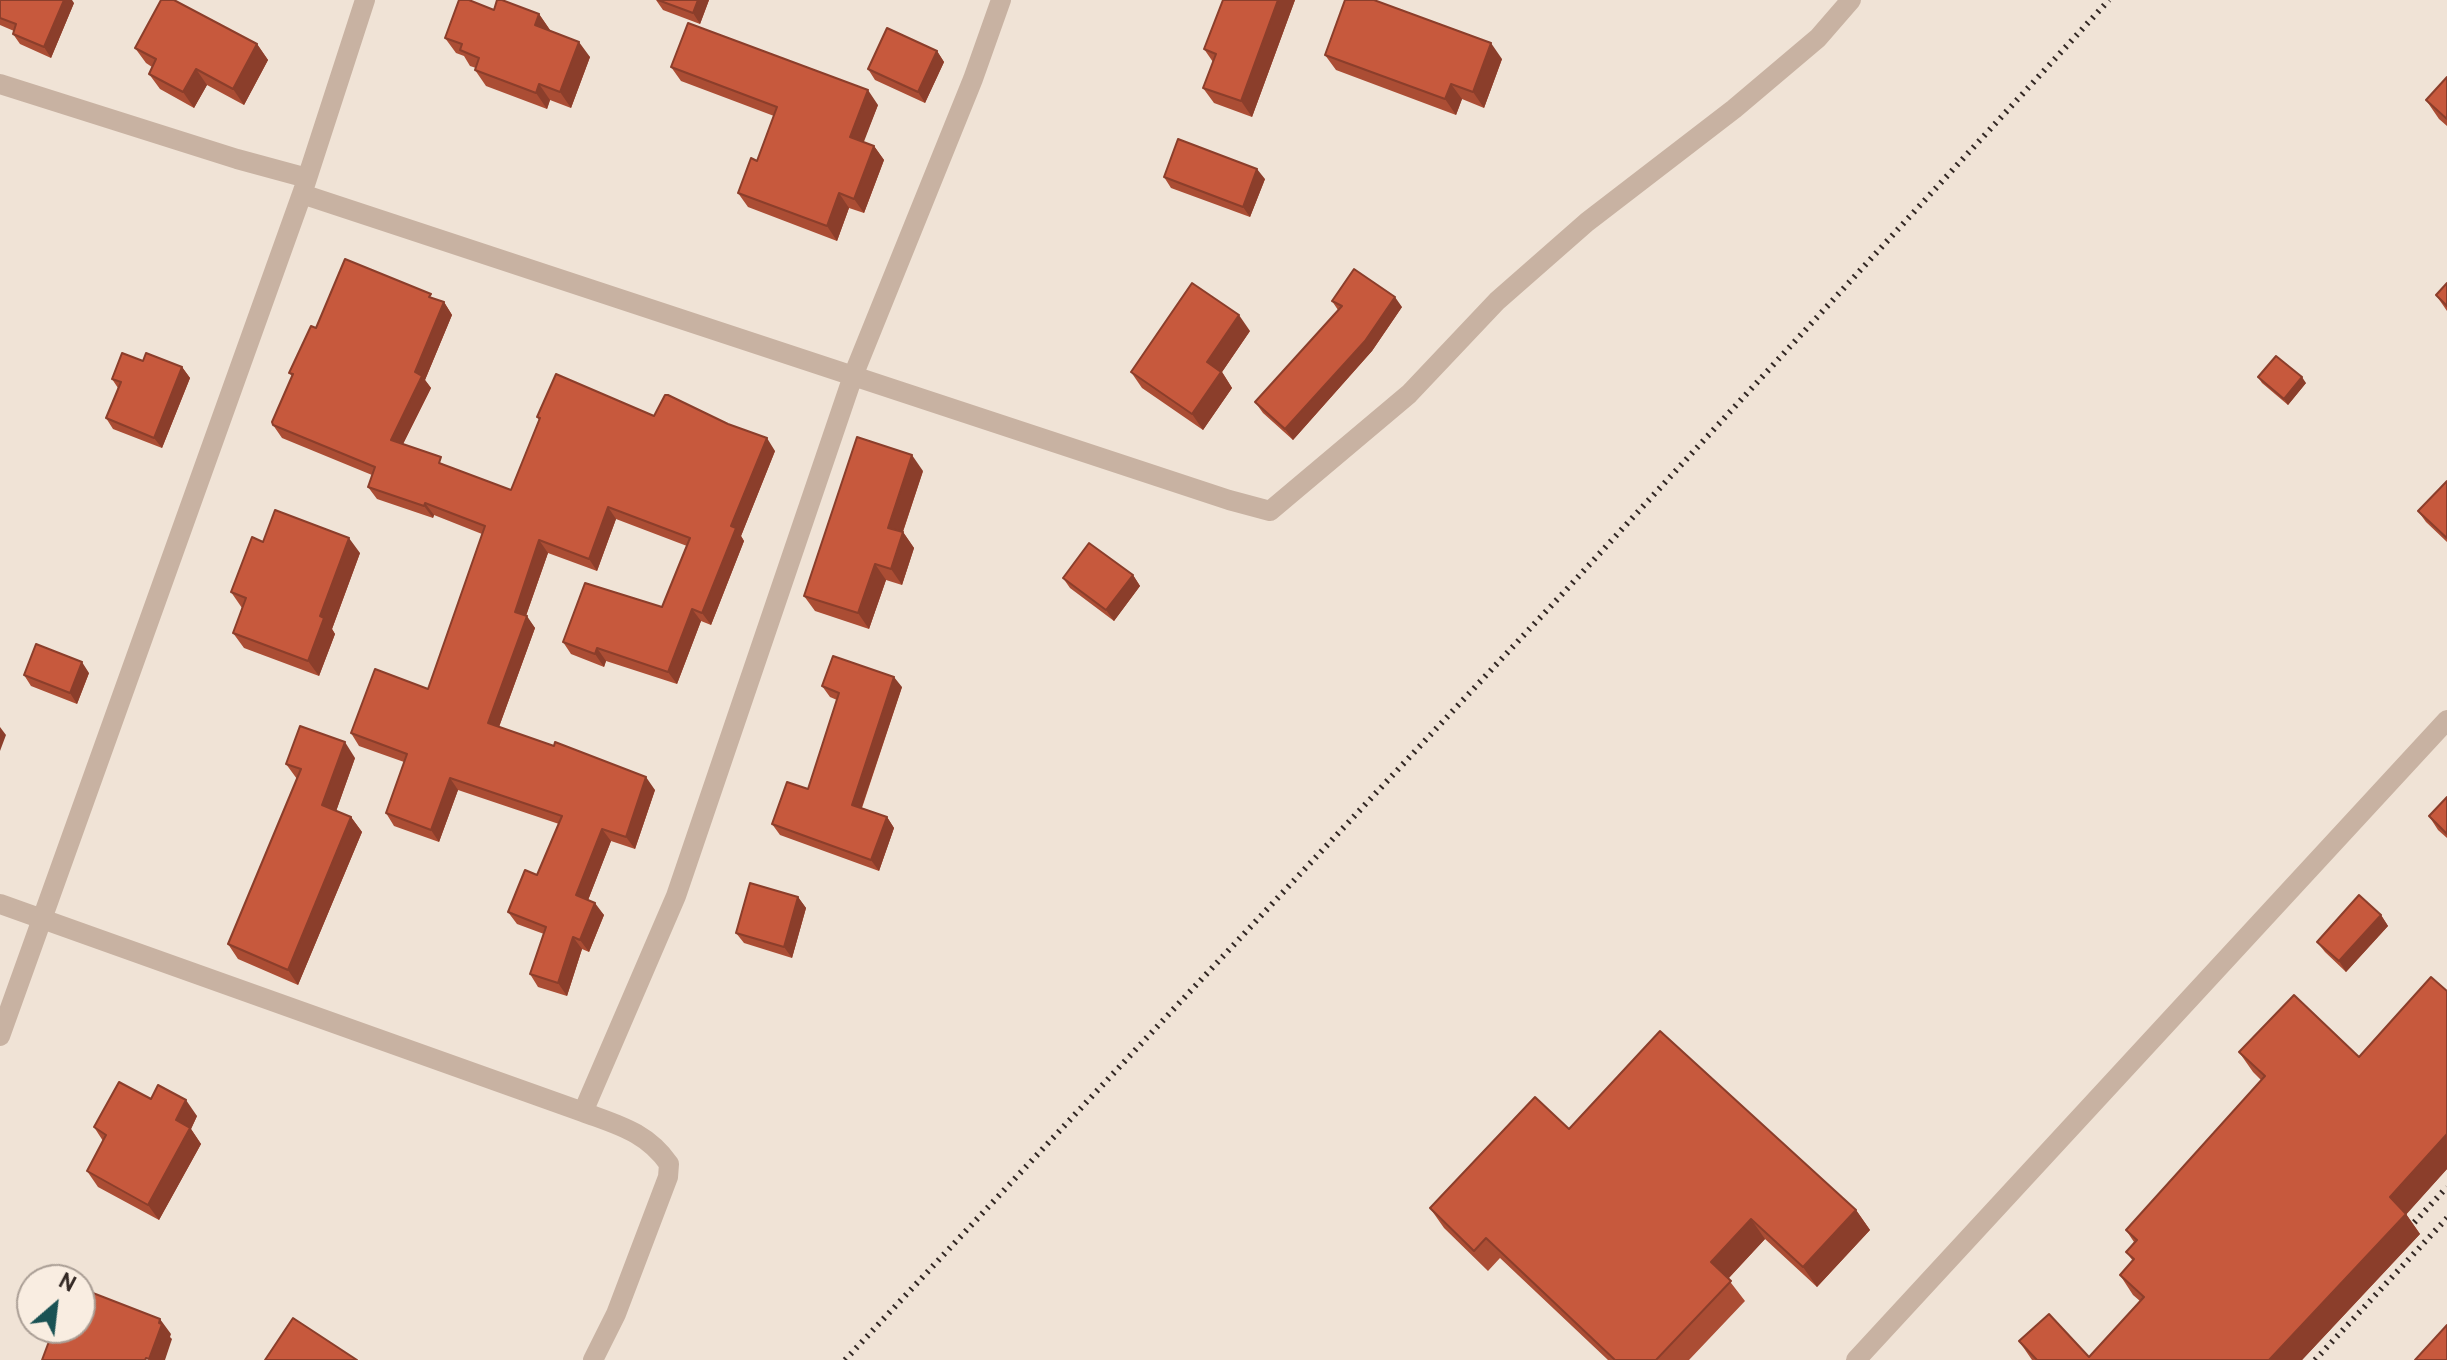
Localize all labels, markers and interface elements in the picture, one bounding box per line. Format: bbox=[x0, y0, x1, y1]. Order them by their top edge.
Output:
north arrow bbox=[16, 1264, 96, 1344]
text: N bbox=[53, 1269, 80, 1300]

